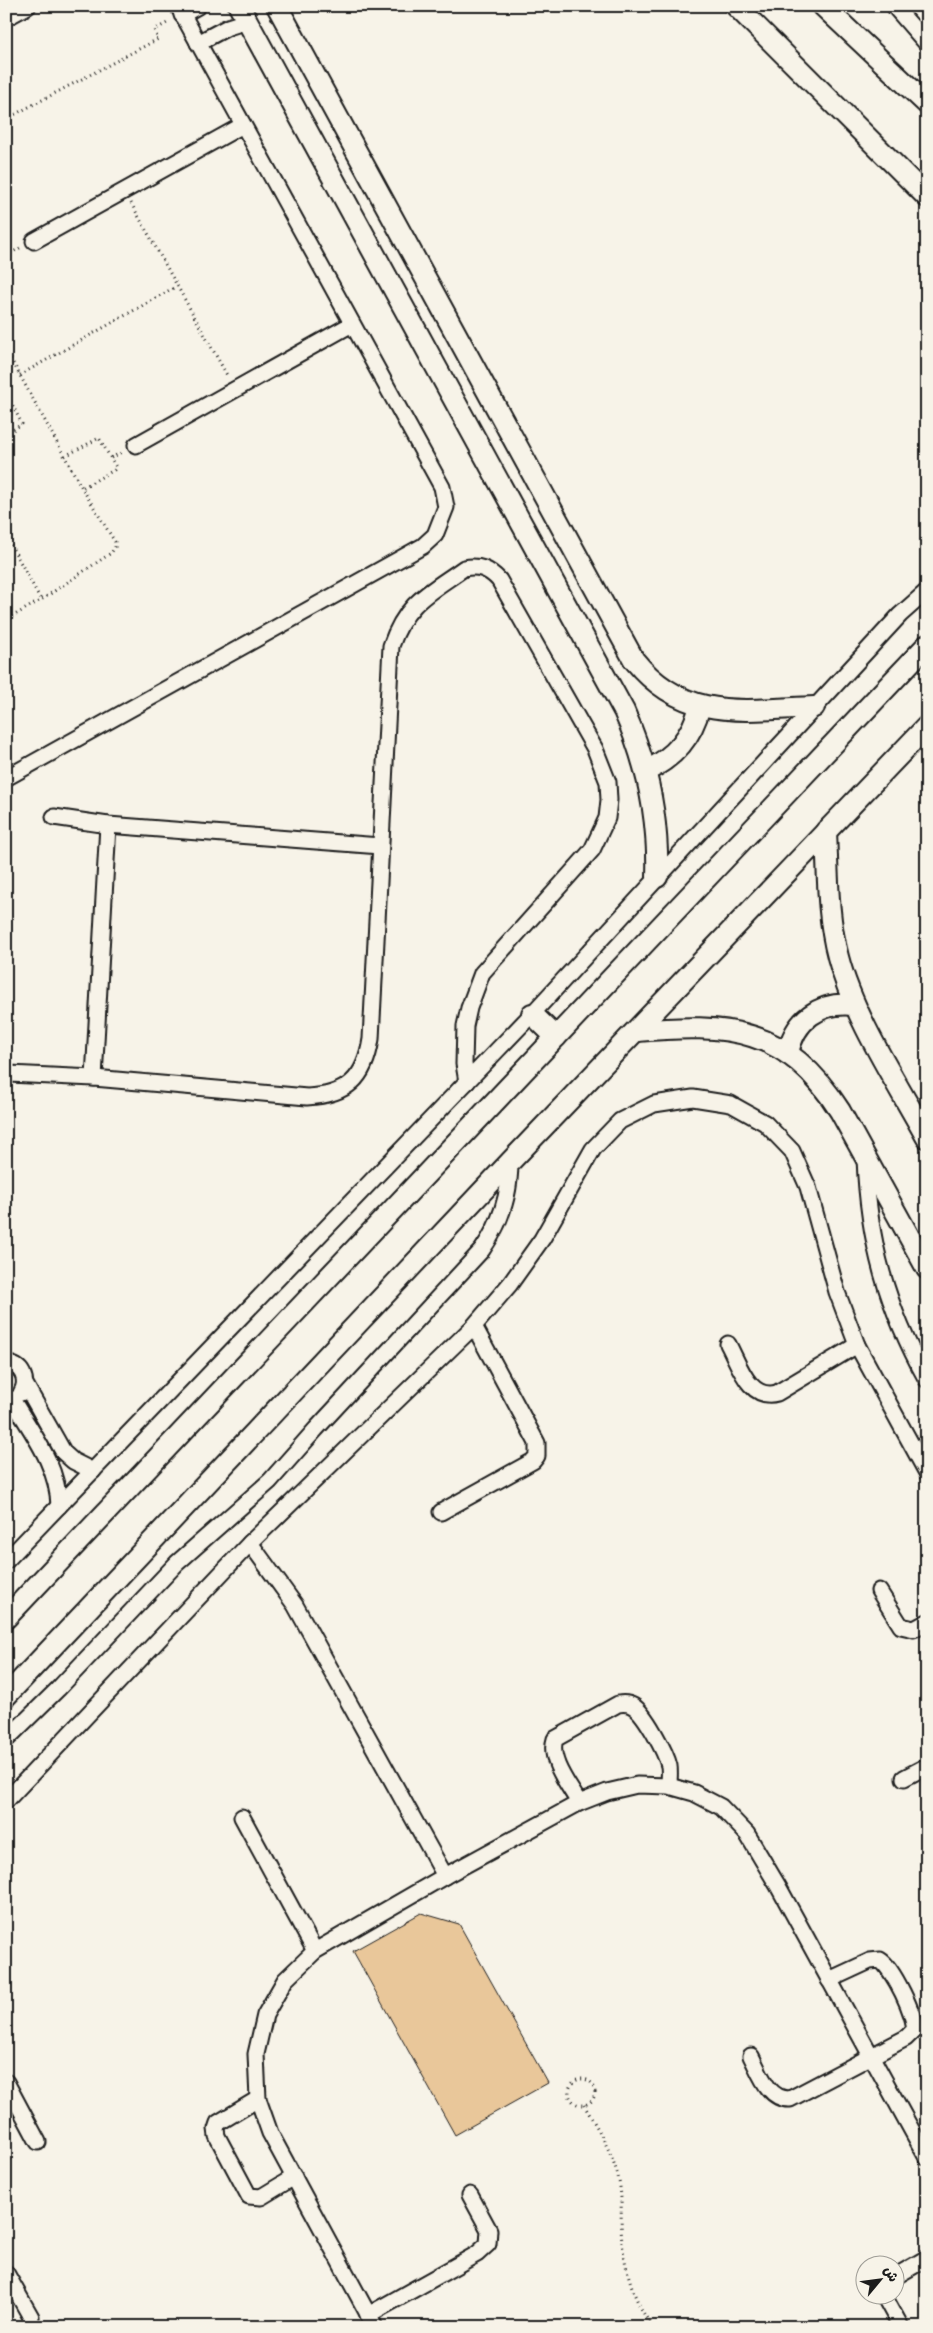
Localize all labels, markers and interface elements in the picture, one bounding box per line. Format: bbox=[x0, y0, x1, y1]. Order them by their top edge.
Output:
north arrow bbox=[856, 2256, 906, 2306]
text: ش bbox=[879, 2263, 902, 2285]

